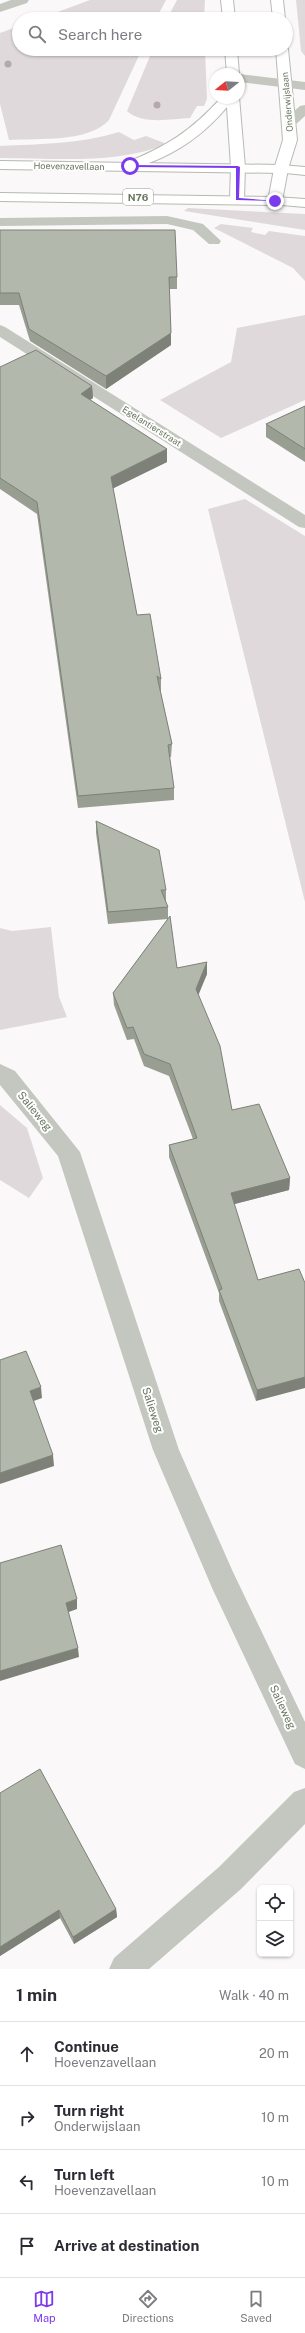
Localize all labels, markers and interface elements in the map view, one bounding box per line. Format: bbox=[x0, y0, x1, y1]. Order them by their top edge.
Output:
search box bbox=[12, 12, 293, 56]
icon: search bbox=[26, 23, 48, 45]
text: Search here bbox=[58, 26, 142, 43]
north arrow bbox=[209, 68, 245, 104]
street label: Onderwijslaan bbox=[279, 72, 295, 132]
route start bbox=[121, 157, 139, 175]
street label: Hoevenzavellaan bbox=[34, 160, 104, 172]
road number: N76 bbox=[123, 189, 153, 205]
route end bbox=[266, 192, 284, 210]
street label: Egelantierstraat bbox=[120, 403, 184, 449]
street label: Salieweg bbox=[16, 1089, 55, 1133]
street label: Salieweg bbox=[140, 1386, 166, 1434]
street label: Salieweg bbox=[268, 1683, 298, 1731]
map controls bbox=[257, 1885, 293, 1957]
button: locate bbox=[257, 1885, 293, 1921]
button: layers bbox=[257, 1921, 293, 1957]
text: 1 min bbox=[16, 1985, 57, 2005]
text: Walk · 40 m bbox=[219, 1988, 289, 2003]
text: Continue bbox=[54, 2038, 119, 2055]
icon: ahead bbox=[16, 2043, 38, 2065]
text: 20 m bbox=[259, 2046, 289, 2061]
text: Hoevenzavellaan bbox=[54, 2055, 156, 2070]
text: Turn right bbox=[54, 2102, 124, 2119]
icon: right bbox=[16, 2107, 38, 2129]
text: 10 m bbox=[261, 2110, 289, 2125]
text: Onderwijslaan bbox=[54, 2119, 140, 2134]
text: Turn left bbox=[54, 2166, 115, 2183]
icon: left bbox=[16, 2171, 38, 2193]
text: 10 m bbox=[261, 2174, 289, 2189]
text: Hoevenzavellaan bbox=[54, 2183, 156, 2198]
icon: arrive bbox=[16, 2235, 38, 2257]
text: Arrive at destination bbox=[54, 2237, 199, 2254]
tab: Map bbox=[33, 2288, 56, 2324]
tab: Directions bbox=[122, 2288, 174, 2324]
tab: Saved bbox=[240, 2288, 272, 2324]

